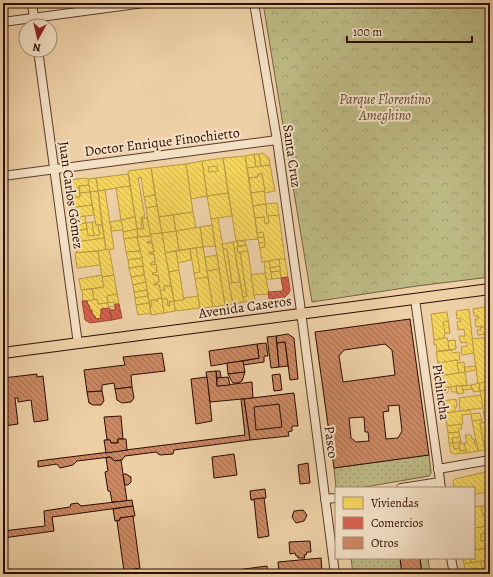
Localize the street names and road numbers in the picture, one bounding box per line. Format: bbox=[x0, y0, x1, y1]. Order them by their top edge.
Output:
street label: Doctor Enrique Finochietto bbox=[83, 123, 241, 161]
street label: Santa Cruz bbox=[278, 123, 306, 189]
street label: Juan Carlos Gómez bbox=[54, 140, 88, 250]
street label: Avenida Caseros bbox=[196, 291, 293, 323]
street label: Pichincha bbox=[428, 363, 454, 422]
street label: Pasco bbox=[320, 425, 342, 459]

